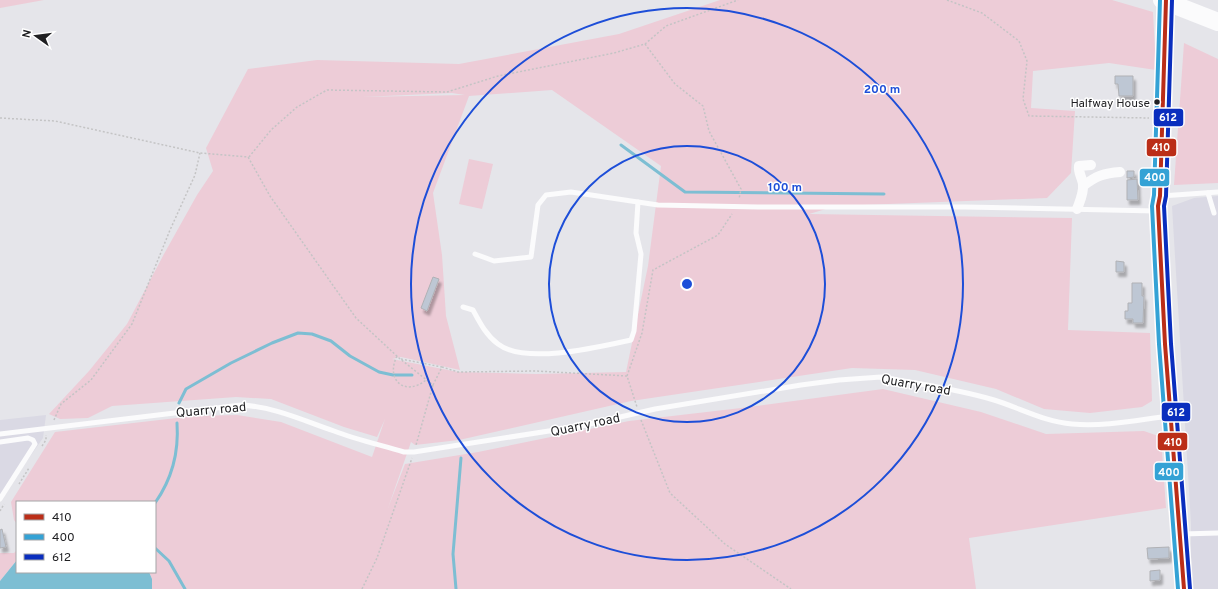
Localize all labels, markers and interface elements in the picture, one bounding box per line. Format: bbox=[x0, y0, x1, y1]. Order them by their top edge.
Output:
north arrow bbox=[16, 16, 56, 56]
text: N bbox=[20, 28, 35, 39]
text: 200 m bbox=[864, 82, 900, 98]
place label: Halfway House bbox=[1071, 96, 1150, 112]
marker: Halfway House bbox=[1152, 97, 1162, 107]
line badge: 612 bbox=[1153, 108, 1184, 127]
text: 612 bbox=[1159, 111, 1177, 125]
line badge: 410 bbox=[1146, 138, 1177, 157]
text: 410 bbox=[1152, 141, 1170, 155]
line badge: 400 bbox=[1139, 168, 1170, 187]
text: 400 bbox=[1144, 171, 1166, 185]
text: 100 m bbox=[768, 180, 802, 196]
centre of rings bbox=[680, 277, 694, 291]
street label: Quarry road bbox=[880, 372, 952, 400]
street label: Quarry road bbox=[175, 400, 247, 422]
line badge: 612 bbox=[1161, 402, 1191, 422]
text: 612 bbox=[1167, 406, 1185, 420]
street label: Quarry road bbox=[549, 411, 622, 441]
line badge: 410 bbox=[1157, 432, 1188, 451]
text: 410 bbox=[1164, 436, 1182, 450]
line badge: 400 bbox=[1154, 462, 1184, 481]
text: 400 bbox=[1158, 466, 1180, 480]
legend bbox=[16, 501, 156, 573]
text: 410 bbox=[52, 510, 72, 526]
text: 400 bbox=[52, 530, 75, 546]
text: 612 bbox=[52, 550, 71, 566]

